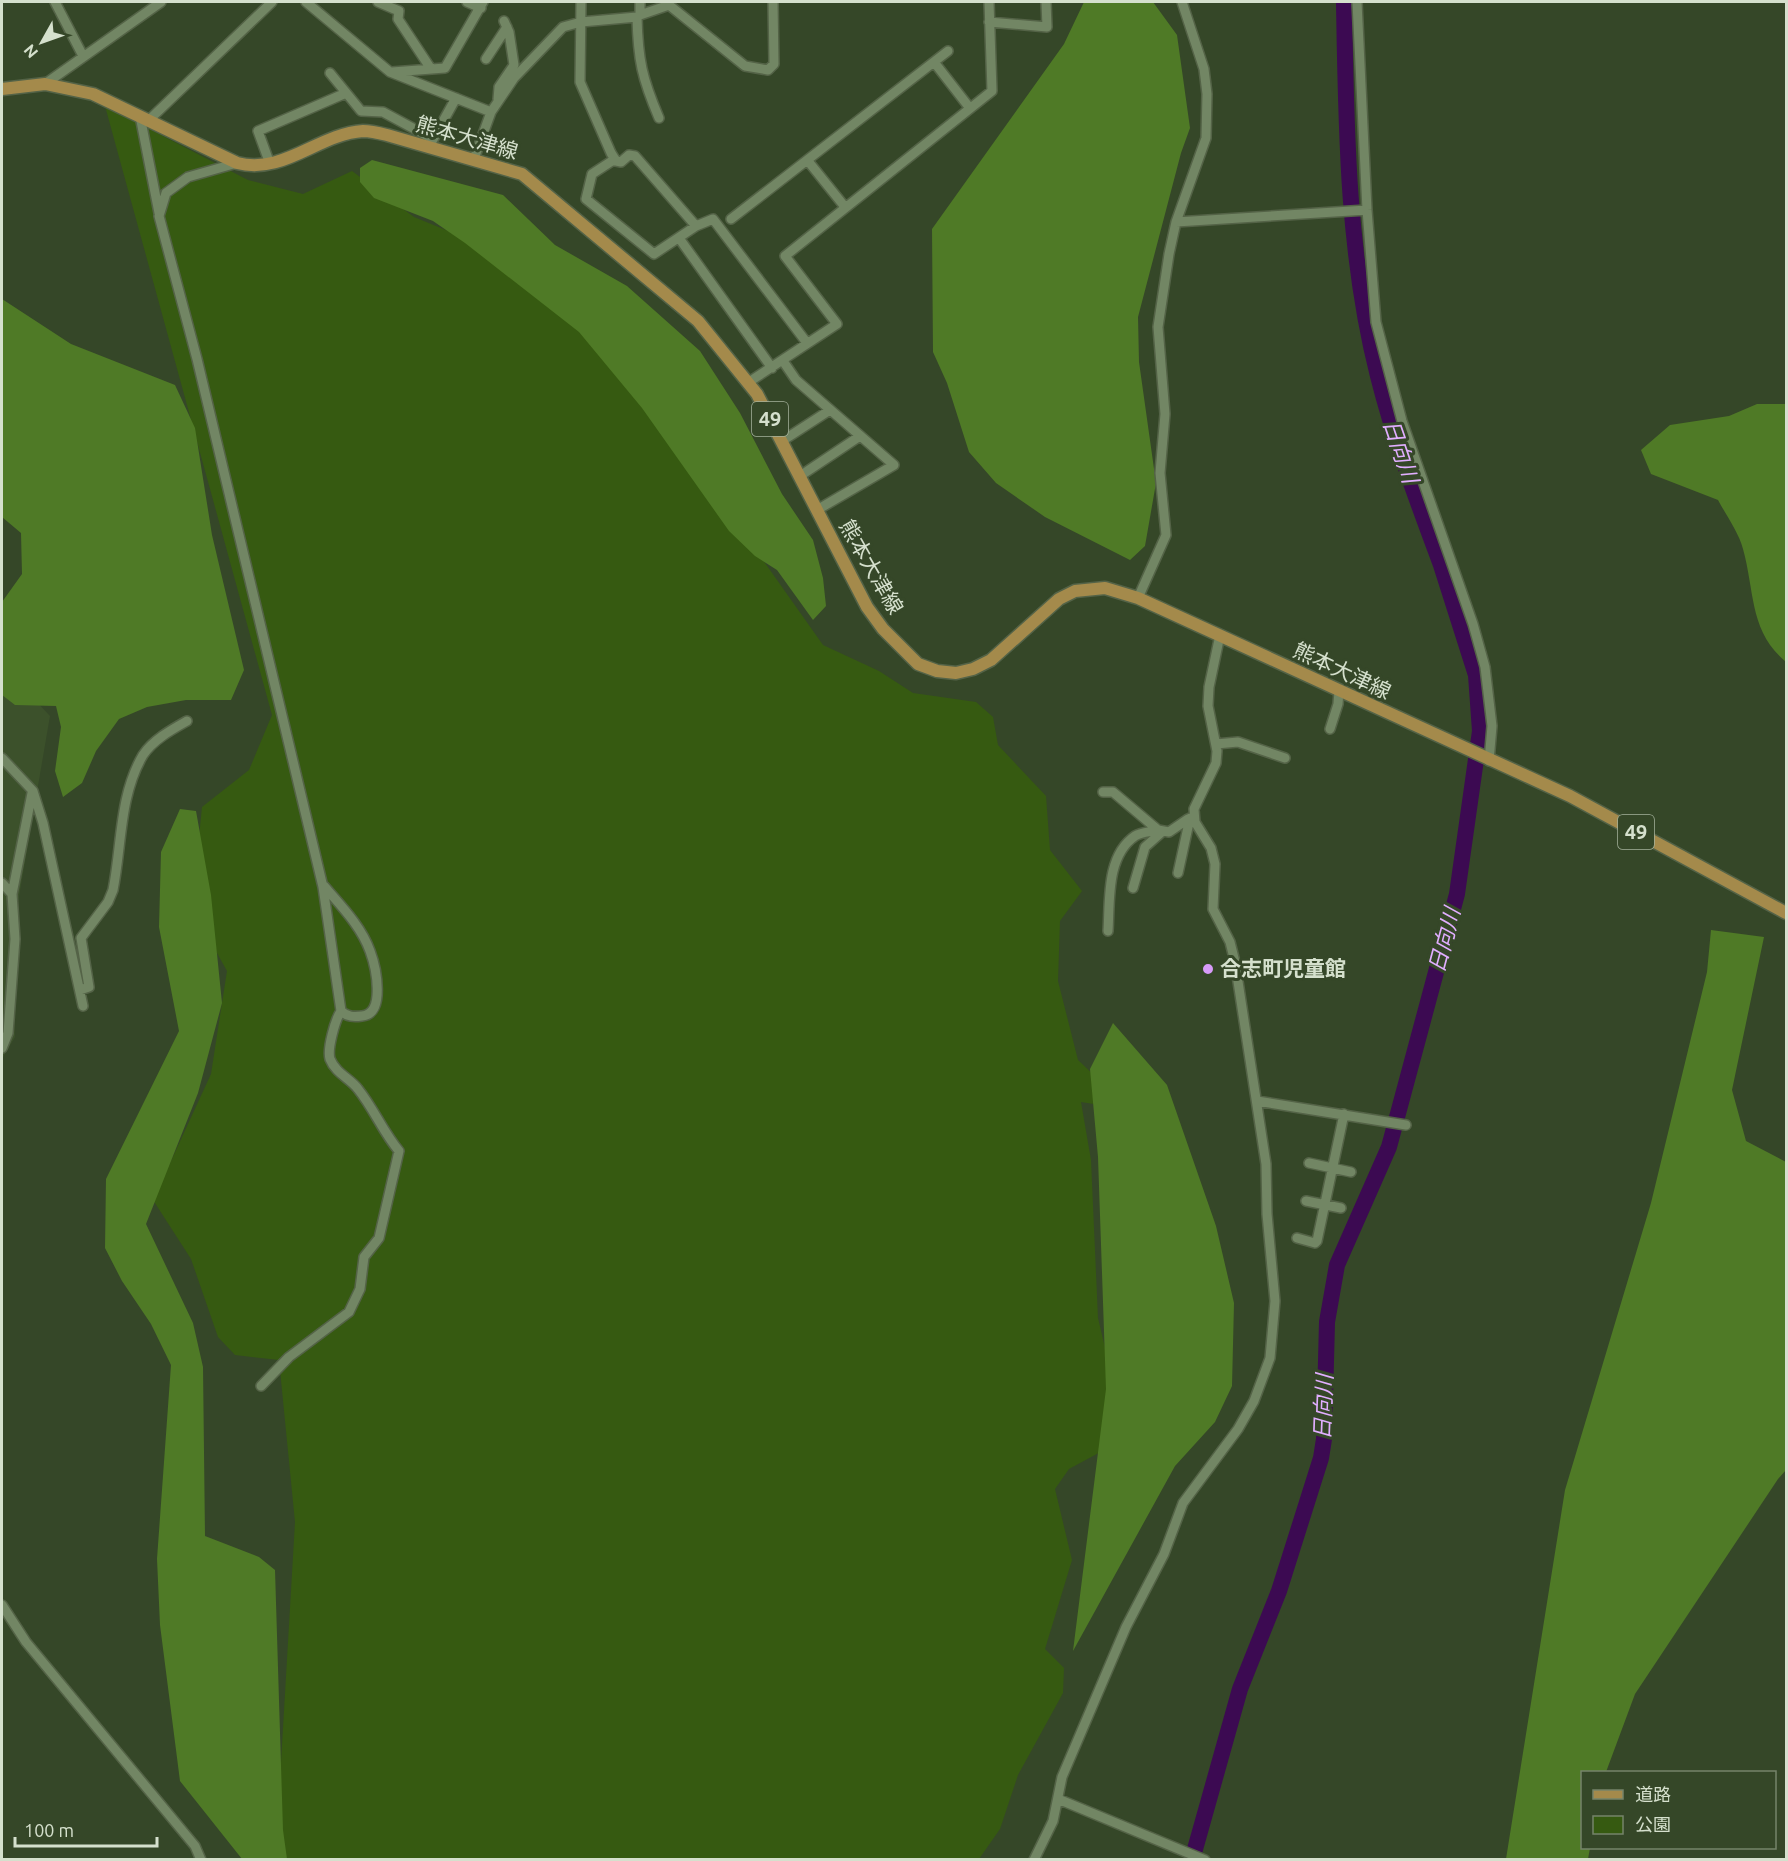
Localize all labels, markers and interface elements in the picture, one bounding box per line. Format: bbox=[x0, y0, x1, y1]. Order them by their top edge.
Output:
north arrow bbox=[12, 12, 72, 72]
text: N bbox=[20, 41, 41, 62]
street label: 熊本大津線 bbox=[414, 111, 521, 163]
road number: 49 bbox=[752, 402, 788, 436]
water label: 日向川 bbox=[1379, 416, 1425, 488]
street label: 熊本大津線 bbox=[835, 515, 909, 618]
street label: 熊本大津線 bbox=[1290, 637, 1395, 703]
road number: 49 bbox=[1618, 815, 1654, 849]
water label: 日向川 bbox=[1423, 903, 1465, 975]
place label: 合志町児童館 bbox=[1220, 956, 1346, 980]
marker: 合志町児童館 bbox=[1201, 962, 1215, 976]
water label: 日向川 bbox=[1309, 1372, 1336, 1440]
legend bbox=[1581, 1771, 1776, 1849]
text: 道路 bbox=[1635, 1784, 1671, 1804]
scale bar bbox=[15, 1810, 158, 1848]
text: 公園 bbox=[1635, 1814, 1671, 1834]
text: 100 m bbox=[24, 1820, 74, 1840]

